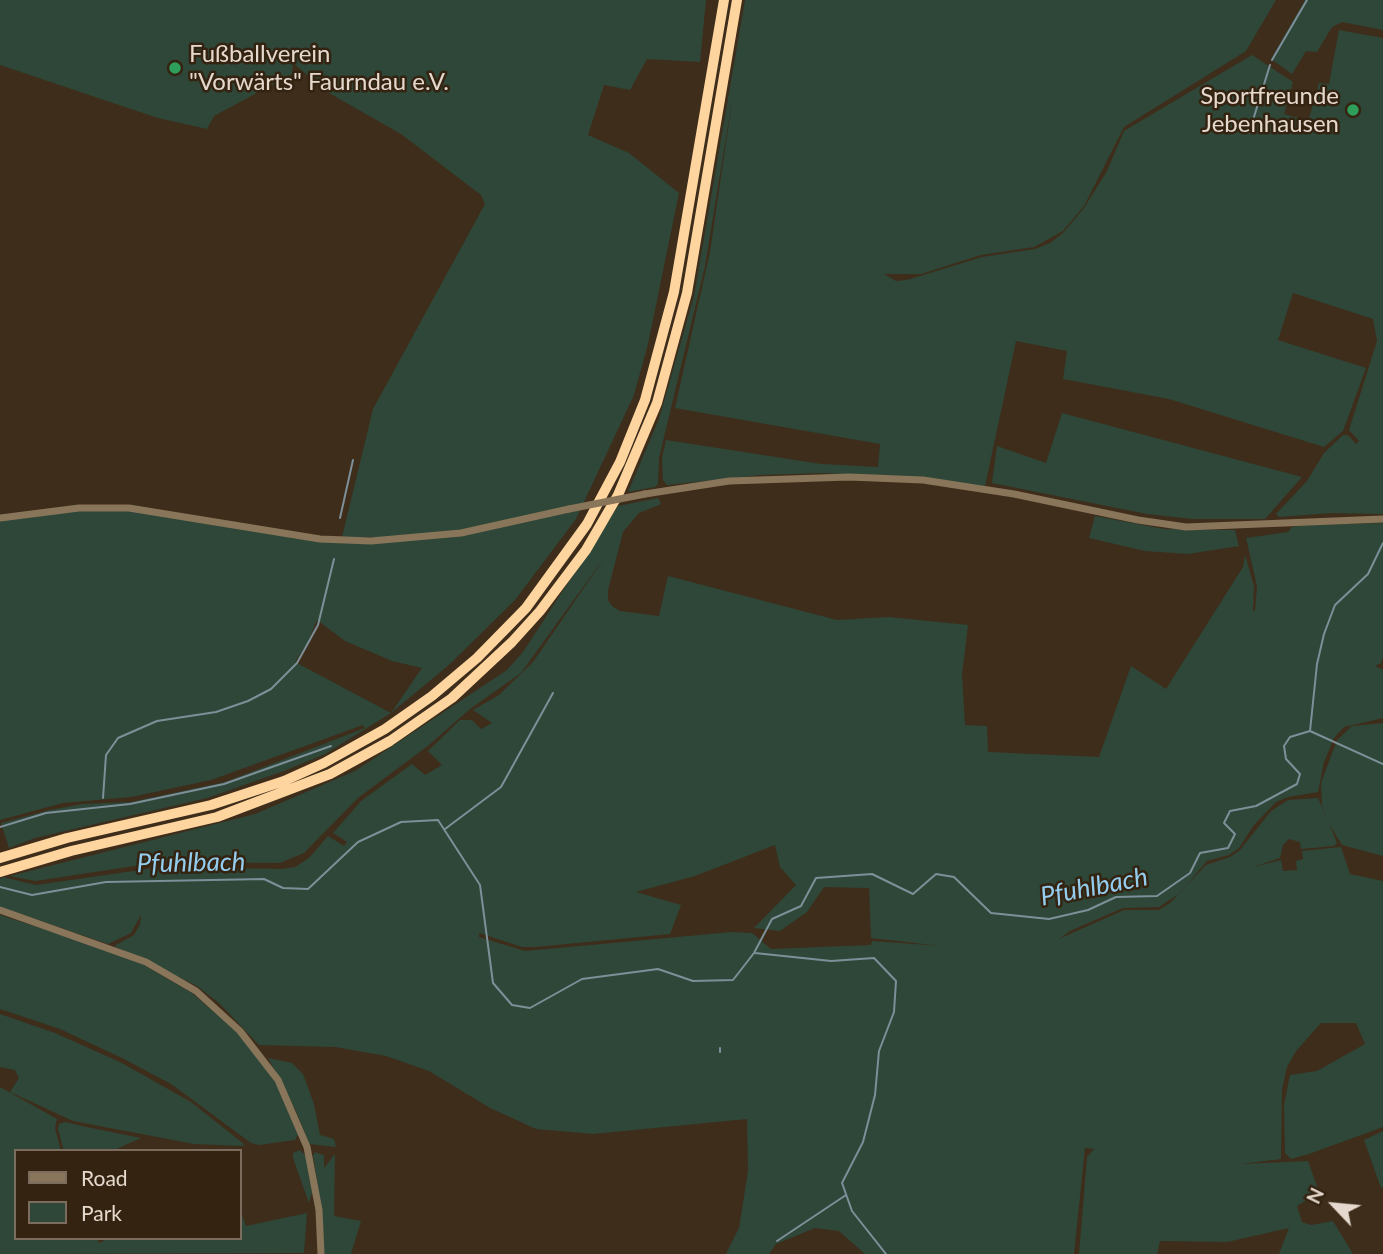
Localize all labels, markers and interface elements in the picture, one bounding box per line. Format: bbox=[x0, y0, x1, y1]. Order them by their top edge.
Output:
place label: Fußballverein "Vorwärts" Faurndau e.V. bbox=[189, 40, 449, 96]
marker: Fußballverein "Vorwärts" Faurndau e.V. bbox=[167, 60, 183, 76]
place label: Sportfreunde Jebenhausen bbox=[1200, 82, 1339, 138]
marker: Sportfreunde Jebenhausen bbox=[1345, 102, 1361, 118]
water label: Pfuhlbach bbox=[136, 846, 246, 880]
water label: Pfuhlbach bbox=[1038, 861, 1150, 913]
legend bbox=[14, 1149, 242, 1240]
text: Road bbox=[81, 1165, 128, 1190]
north arrow bbox=[1299, 1170, 1369, 1240]
text: N bbox=[1301, 1184, 1328, 1207]
text: Park bbox=[81, 1200, 122, 1225]

